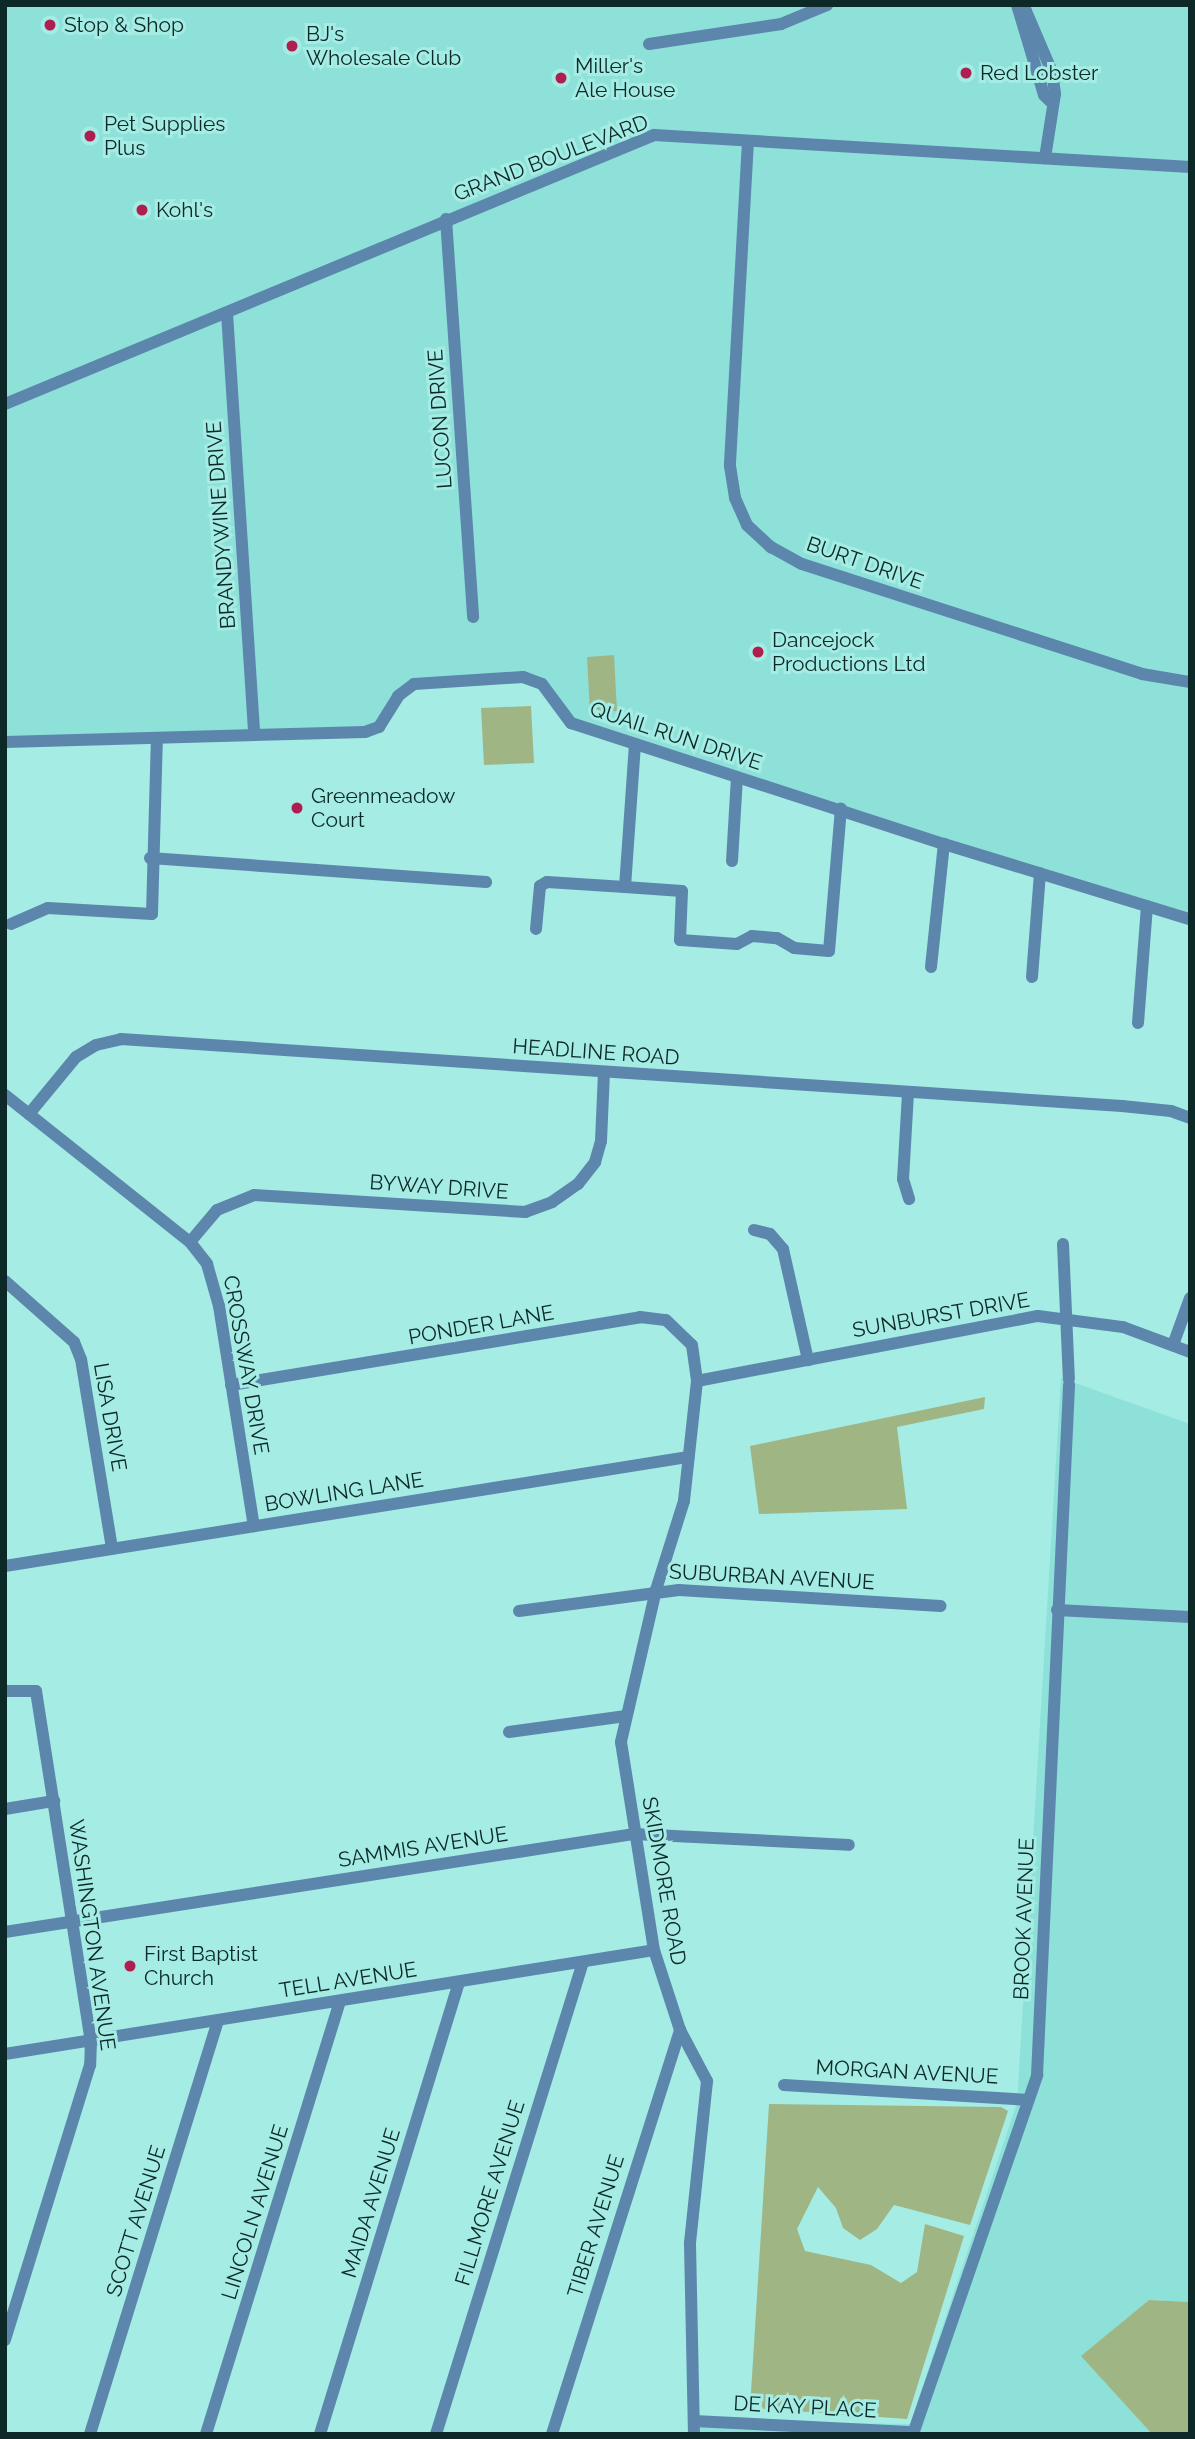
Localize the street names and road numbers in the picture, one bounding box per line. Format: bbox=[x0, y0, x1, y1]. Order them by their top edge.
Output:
street label: GRAND BOULEVARD bbox=[450, 109, 652, 207]
street label: LUCON DRIVE bbox=[423, 348, 457, 490]
street label: BRANDYWINE DRIVE bbox=[201, 420, 241, 630]
street label: BURT DRIVE bbox=[803, 531, 927, 595]
street label: QUAIL RUN DRIVE bbox=[586, 696, 766, 776]
street label: HEADLINE ROAD bbox=[512, 1034, 680, 1070]
street label: BYWAY DRIVE bbox=[368, 1170, 510, 1204]
street label: CROSSWAY DRIVE bbox=[218, 1273, 274, 1457]
street label: SUNBURST DRIVE bbox=[850, 1287, 1032, 1343]
street label: PONDER LANE bbox=[406, 1300, 556, 1350]
street label: LISA DRIVE bbox=[88, 1360, 132, 1474]
street label: BOWLING LANE bbox=[263, 1467, 425, 1517]
street label: SUBURBAN AVENUE bbox=[668, 1559, 876, 1595]
street label: SKIDMORE ROAD bbox=[637, 1795, 691, 1967]
street label: WASHINGTON AVENUE bbox=[63, 1818, 121, 2052]
street label: SAMMIS AVENUE bbox=[336, 1821, 510, 1873]
street label: BROOK AVENUE bbox=[1009, 1837, 1039, 2001]
street label: TELL AVENUE bbox=[277, 1957, 419, 2003]
street label: MORGAN AVENUE bbox=[815, 2055, 999, 2089]
street label: FILLMORE AVENUE bbox=[450, 2097, 530, 2289]
street label: LINCOLN AVENUE bbox=[216, 2121, 294, 2303]
street label: MAIDA AVENUE bbox=[336, 2124, 406, 2282]
street label: SCOTT AVENUE bbox=[101, 2142, 171, 2300]
street label: TIBER AVENUE bbox=[562, 2151, 630, 2301]
street label: DE KAY PLACE bbox=[732, 2391, 878, 2423]

